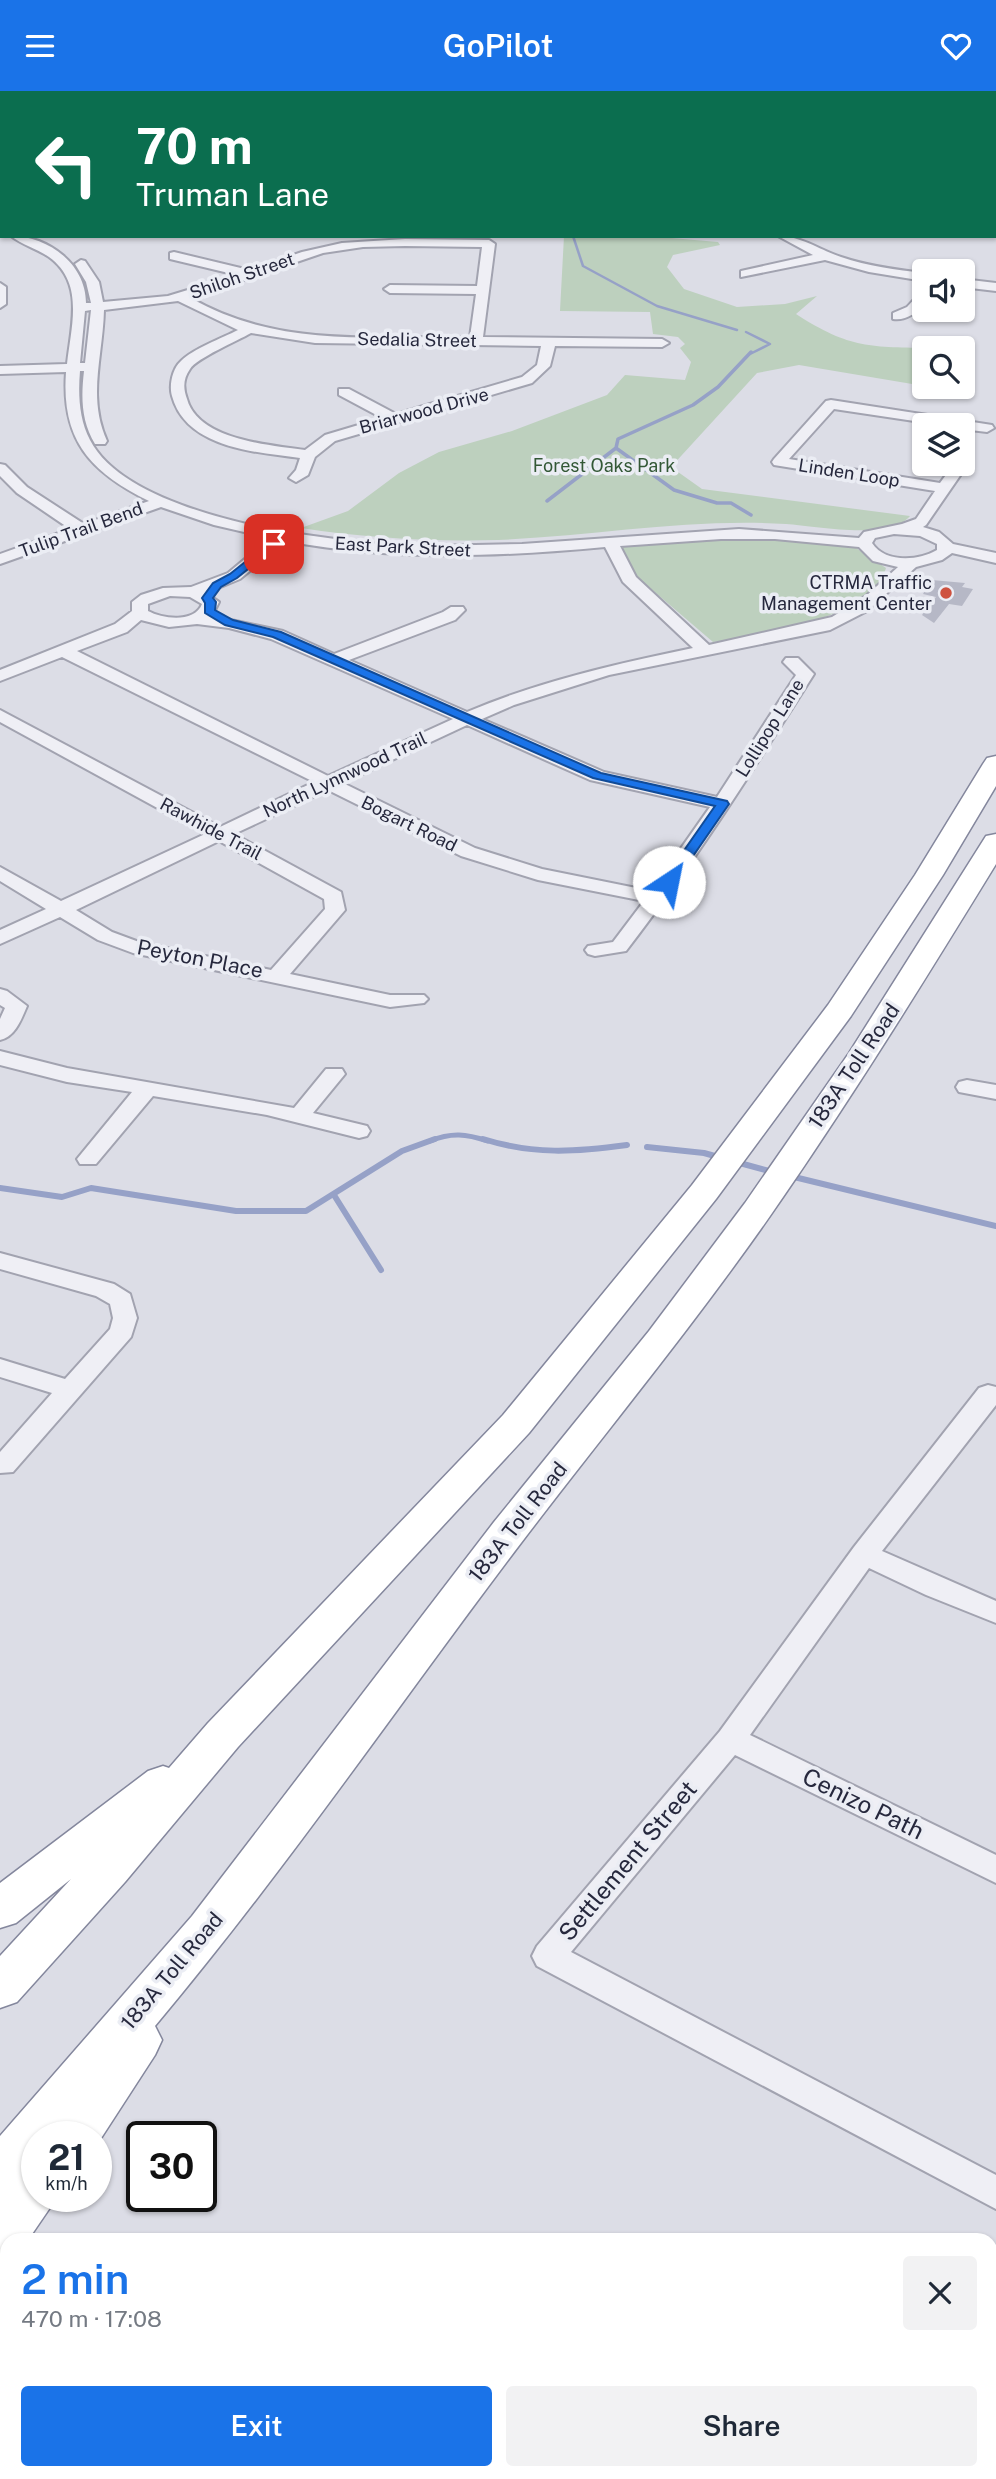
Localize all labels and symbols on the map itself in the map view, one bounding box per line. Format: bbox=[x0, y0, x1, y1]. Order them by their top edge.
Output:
street label: Shiloh Street bbox=[187, 248, 297, 303]
street label: Sedalia Street bbox=[357, 328, 477, 351]
street label: Briarwood Drive bbox=[357, 383, 491, 438]
street label: Linden Loop bbox=[797, 454, 901, 491]
park label: Forest Oaks Park bbox=[533, 455, 675, 476]
street label: Tulip Trail Bend bbox=[16, 497, 145, 562]
pin bbox=[244, 514, 304, 574]
street label: East Park Street bbox=[334, 532, 472, 561]
place label: CTRMA Traffic Management Center bbox=[761, 572, 932, 614]
marker: CTRMA Traffic Management Center bbox=[938, 585, 954, 601]
street label: Lollipop Lane bbox=[731, 675, 808, 781]
street label: North Lynnwood Trail bbox=[260, 727, 430, 822]
street label: Bogart Road bbox=[358, 791, 461, 856]
street label: Rawhide Trail bbox=[157, 793, 266, 864]
position arrow bbox=[632, 845, 706, 919]
street label: Peyton Place bbox=[135, 934, 265, 983]
street label: 183A Toll Road bbox=[803, 998, 905, 1133]
street label: 183A Toll Road bbox=[463, 1457, 572, 1587]
street label: Cenizo Path bbox=[798, 1762, 929, 1845]
street label: Settlement Street bbox=[552, 1775, 702, 1946]
street label: 183A Toll Road bbox=[115, 1907, 228, 2034]
speed limit sign: 30 bbox=[126, 2121, 217, 2212]

